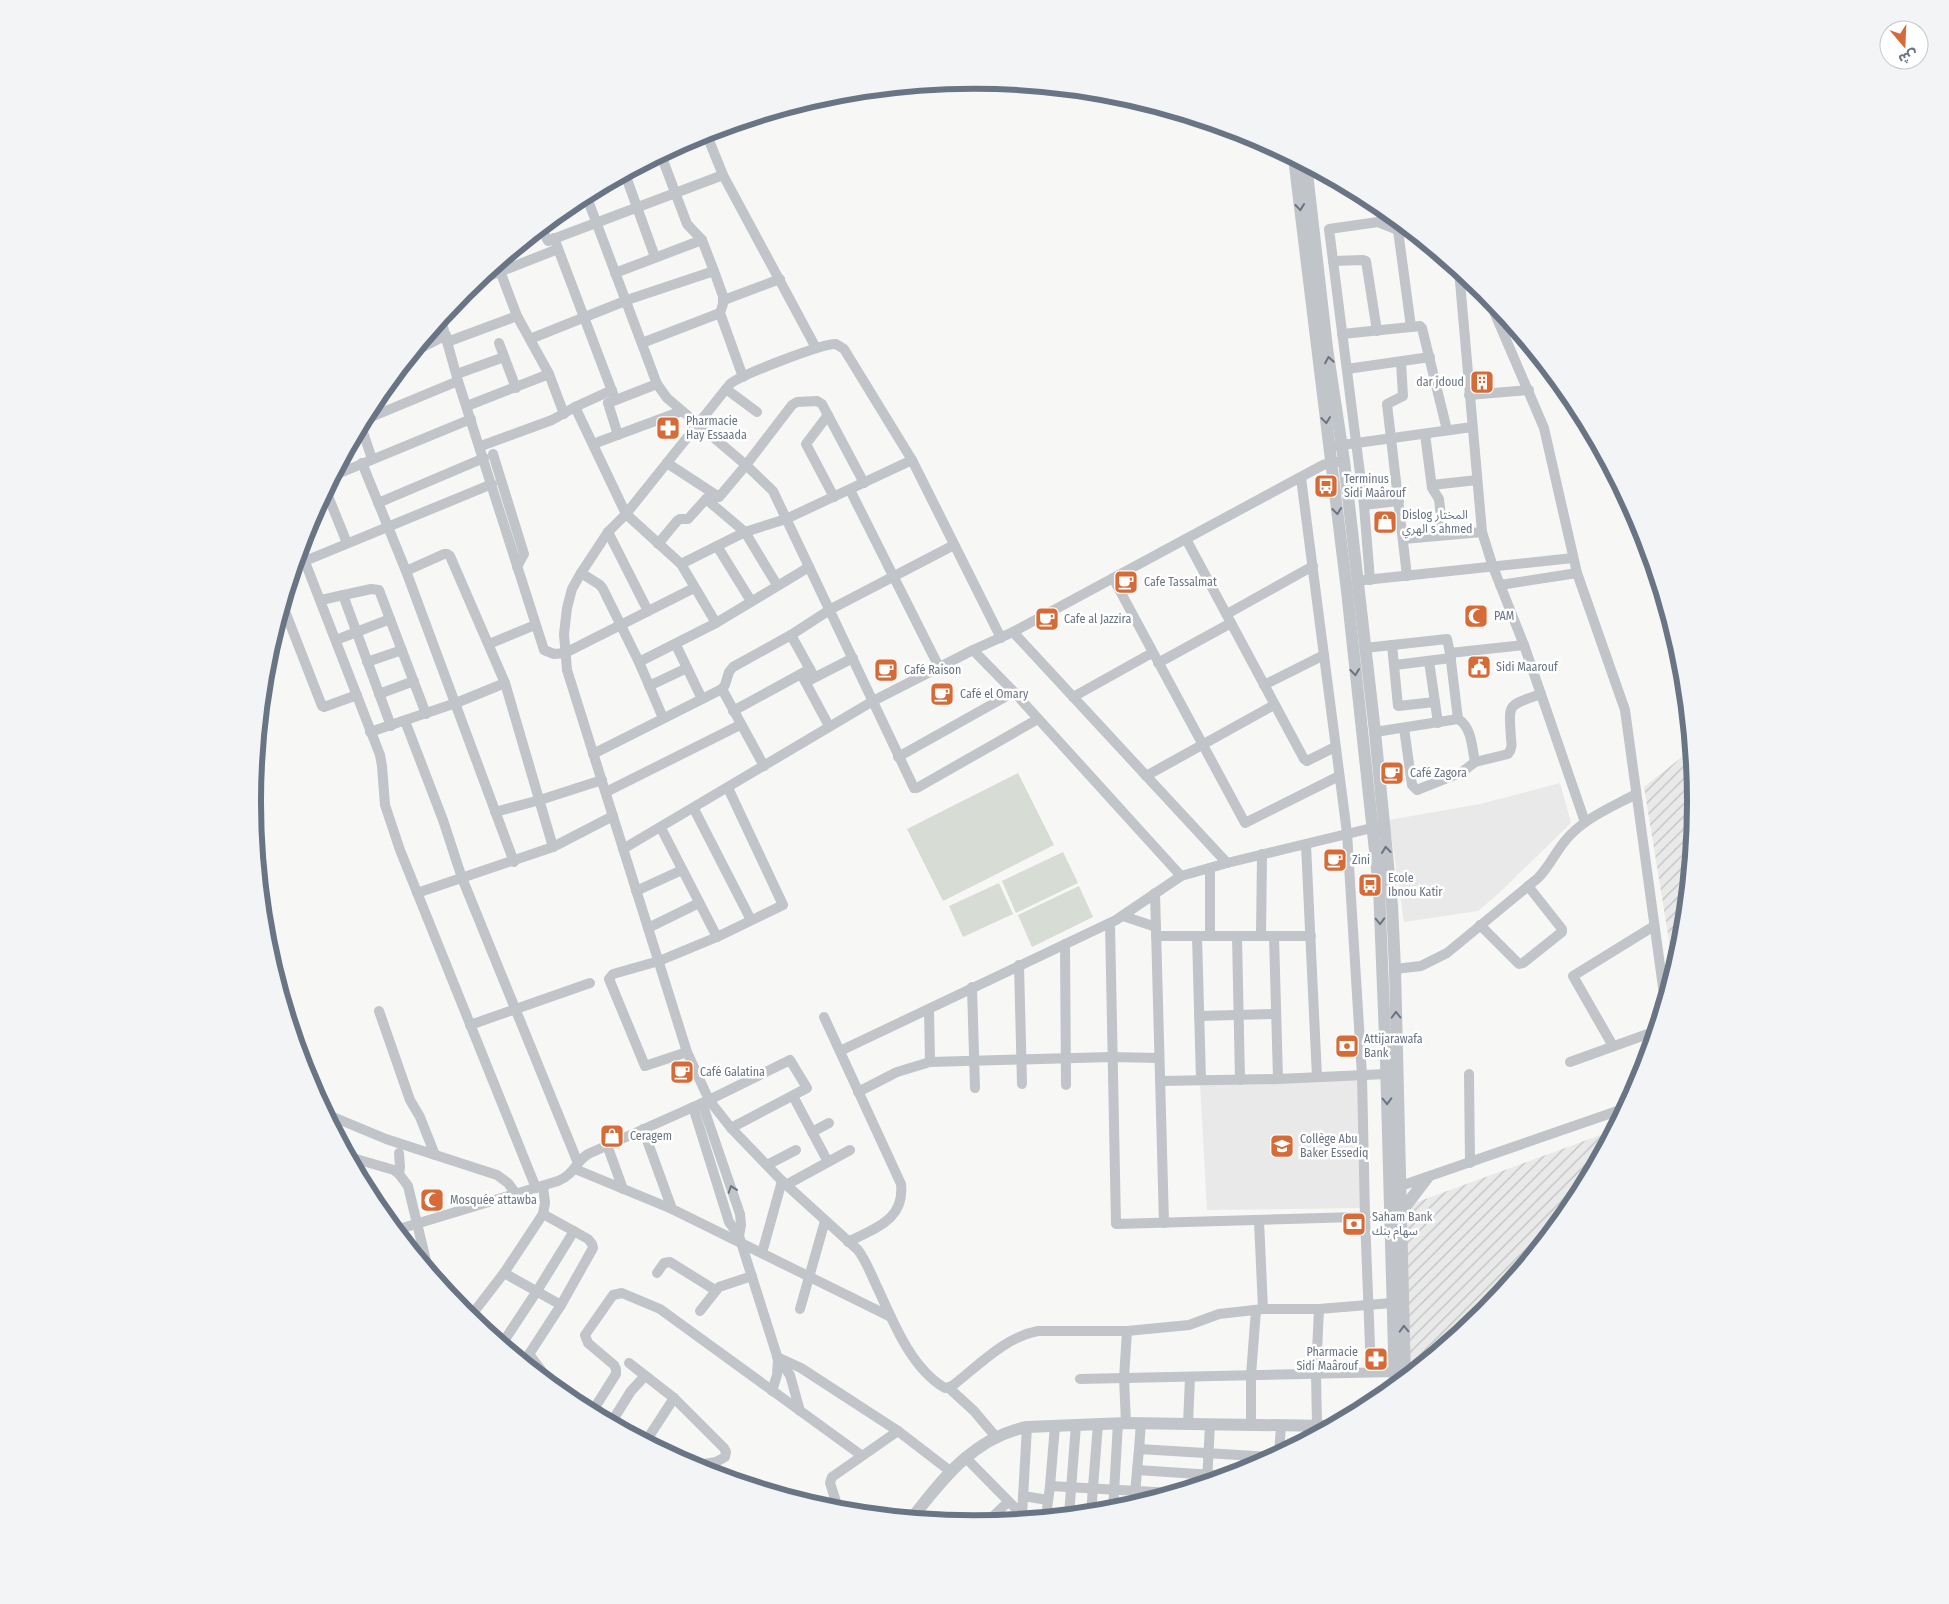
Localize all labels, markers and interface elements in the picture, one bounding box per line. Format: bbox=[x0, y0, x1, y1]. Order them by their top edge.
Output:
north arrow bbox=[1879, 20, 1929, 70]
text: ش bbox=[1896, 46, 1920, 68]
one-way arrow bbox=[1294, 203, 1305, 211]
one-way arrow bbox=[1325, 356, 1335, 365]
building icon: dar jdoud bbox=[1469, 369, 1495, 395]
place label: dar jdoud bbox=[1416, 375, 1464, 389]
place label: Pharmacie Hay Essaada bbox=[686, 414, 747, 442]
pharmacy icon: Pharmacie Hay Essaada bbox=[655, 415, 681, 441]
one-way arrow bbox=[1320, 416, 1331, 424]
place label: Terminus Sidi Maârouf bbox=[1344, 472, 1407, 500]
bus stop icon: Terminus Sidi Maârouf bbox=[1313, 473, 1339, 499]
one-way arrow bbox=[1331, 507, 1342, 515]
place label: Dislog المختار الهري s ahmed bbox=[1402, 508, 1473, 539]
shop icon: Dislog المختار الهري s ahmed bbox=[1372, 509, 1398, 535]
cafe icon: Cafe Tassalmat bbox=[1113, 569, 1139, 595]
place label: Cafe Tassalmat bbox=[1144, 575, 1217, 589]
mosque icon: PAM bbox=[1463, 603, 1489, 629]
cafe icon: Cafe al Jazzira bbox=[1034, 606, 1060, 632]
place label: PAM bbox=[1494, 609, 1514, 623]
place label: Cafe al Jazzira bbox=[1064, 612, 1131, 626]
public building icon: Sidi Maarouf bbox=[1466, 654, 1492, 680]
cafe icon: Café Raison bbox=[873, 657, 899, 683]
place label: Sidi Maarouf bbox=[1496, 660, 1559, 674]
place label: Café Raison bbox=[904, 663, 961, 677]
one-way arrow bbox=[1349, 669, 1360, 677]
cafe icon: Café el Omary bbox=[929, 681, 955, 707]
place label: Café el Omary bbox=[960, 687, 1029, 701]
cafe icon: Café Zagora bbox=[1379, 760, 1405, 786]
place label: Café Zagora bbox=[1410, 766, 1467, 780]
one-way arrow bbox=[1381, 846, 1392, 854]
cafe icon: Zini bbox=[1322, 847, 1348, 873]
place label: Zini bbox=[1352, 853, 1370, 867]
place label: Ecole Ibnou Katir bbox=[1388, 871, 1443, 899]
bus stop icon: Ecole Ibnou Katir bbox=[1357, 872, 1383, 898]
one-way arrow bbox=[1374, 917, 1385, 925]
one-way arrow bbox=[1391, 1011, 1401, 1018]
place label: Attijarawafa Bank bbox=[1364, 1032, 1423, 1060]
bank icon: Attijarawafa Bank bbox=[1334, 1033, 1360, 1059]
cafe icon: Café Galatina bbox=[669, 1059, 695, 1085]
place label: Café Galatina bbox=[700, 1065, 765, 1079]
one-way arrow bbox=[1381, 1097, 1392, 1105]
shop icon: Ceragem bbox=[599, 1123, 625, 1149]
place label: Ceragem bbox=[630, 1129, 672, 1143]
place label: Collège Abu Baker Essediq bbox=[1300, 1132, 1368, 1160]
school or university icon: Collège Abu Baker Essediq bbox=[1269, 1133, 1295, 1159]
one-way arrow bbox=[728, 1185, 738, 1194]
mosque icon: Mosquée attawba bbox=[419, 1187, 445, 1213]
place label: Mosquée attawba bbox=[450, 1193, 537, 1207]
place label: Saham Bank سهام بنك bbox=[1372, 1210, 1433, 1240]
bank icon: Saham Bank سهام بنك bbox=[1341, 1211, 1367, 1237]
one-way arrow bbox=[1399, 1325, 1410, 1333]
place label: Pharmacie Sidi Maârouf bbox=[1296, 1345, 1359, 1373]
pharmacy icon: Pharmacie Sidi Maârouf bbox=[1363, 1346, 1389, 1372]

